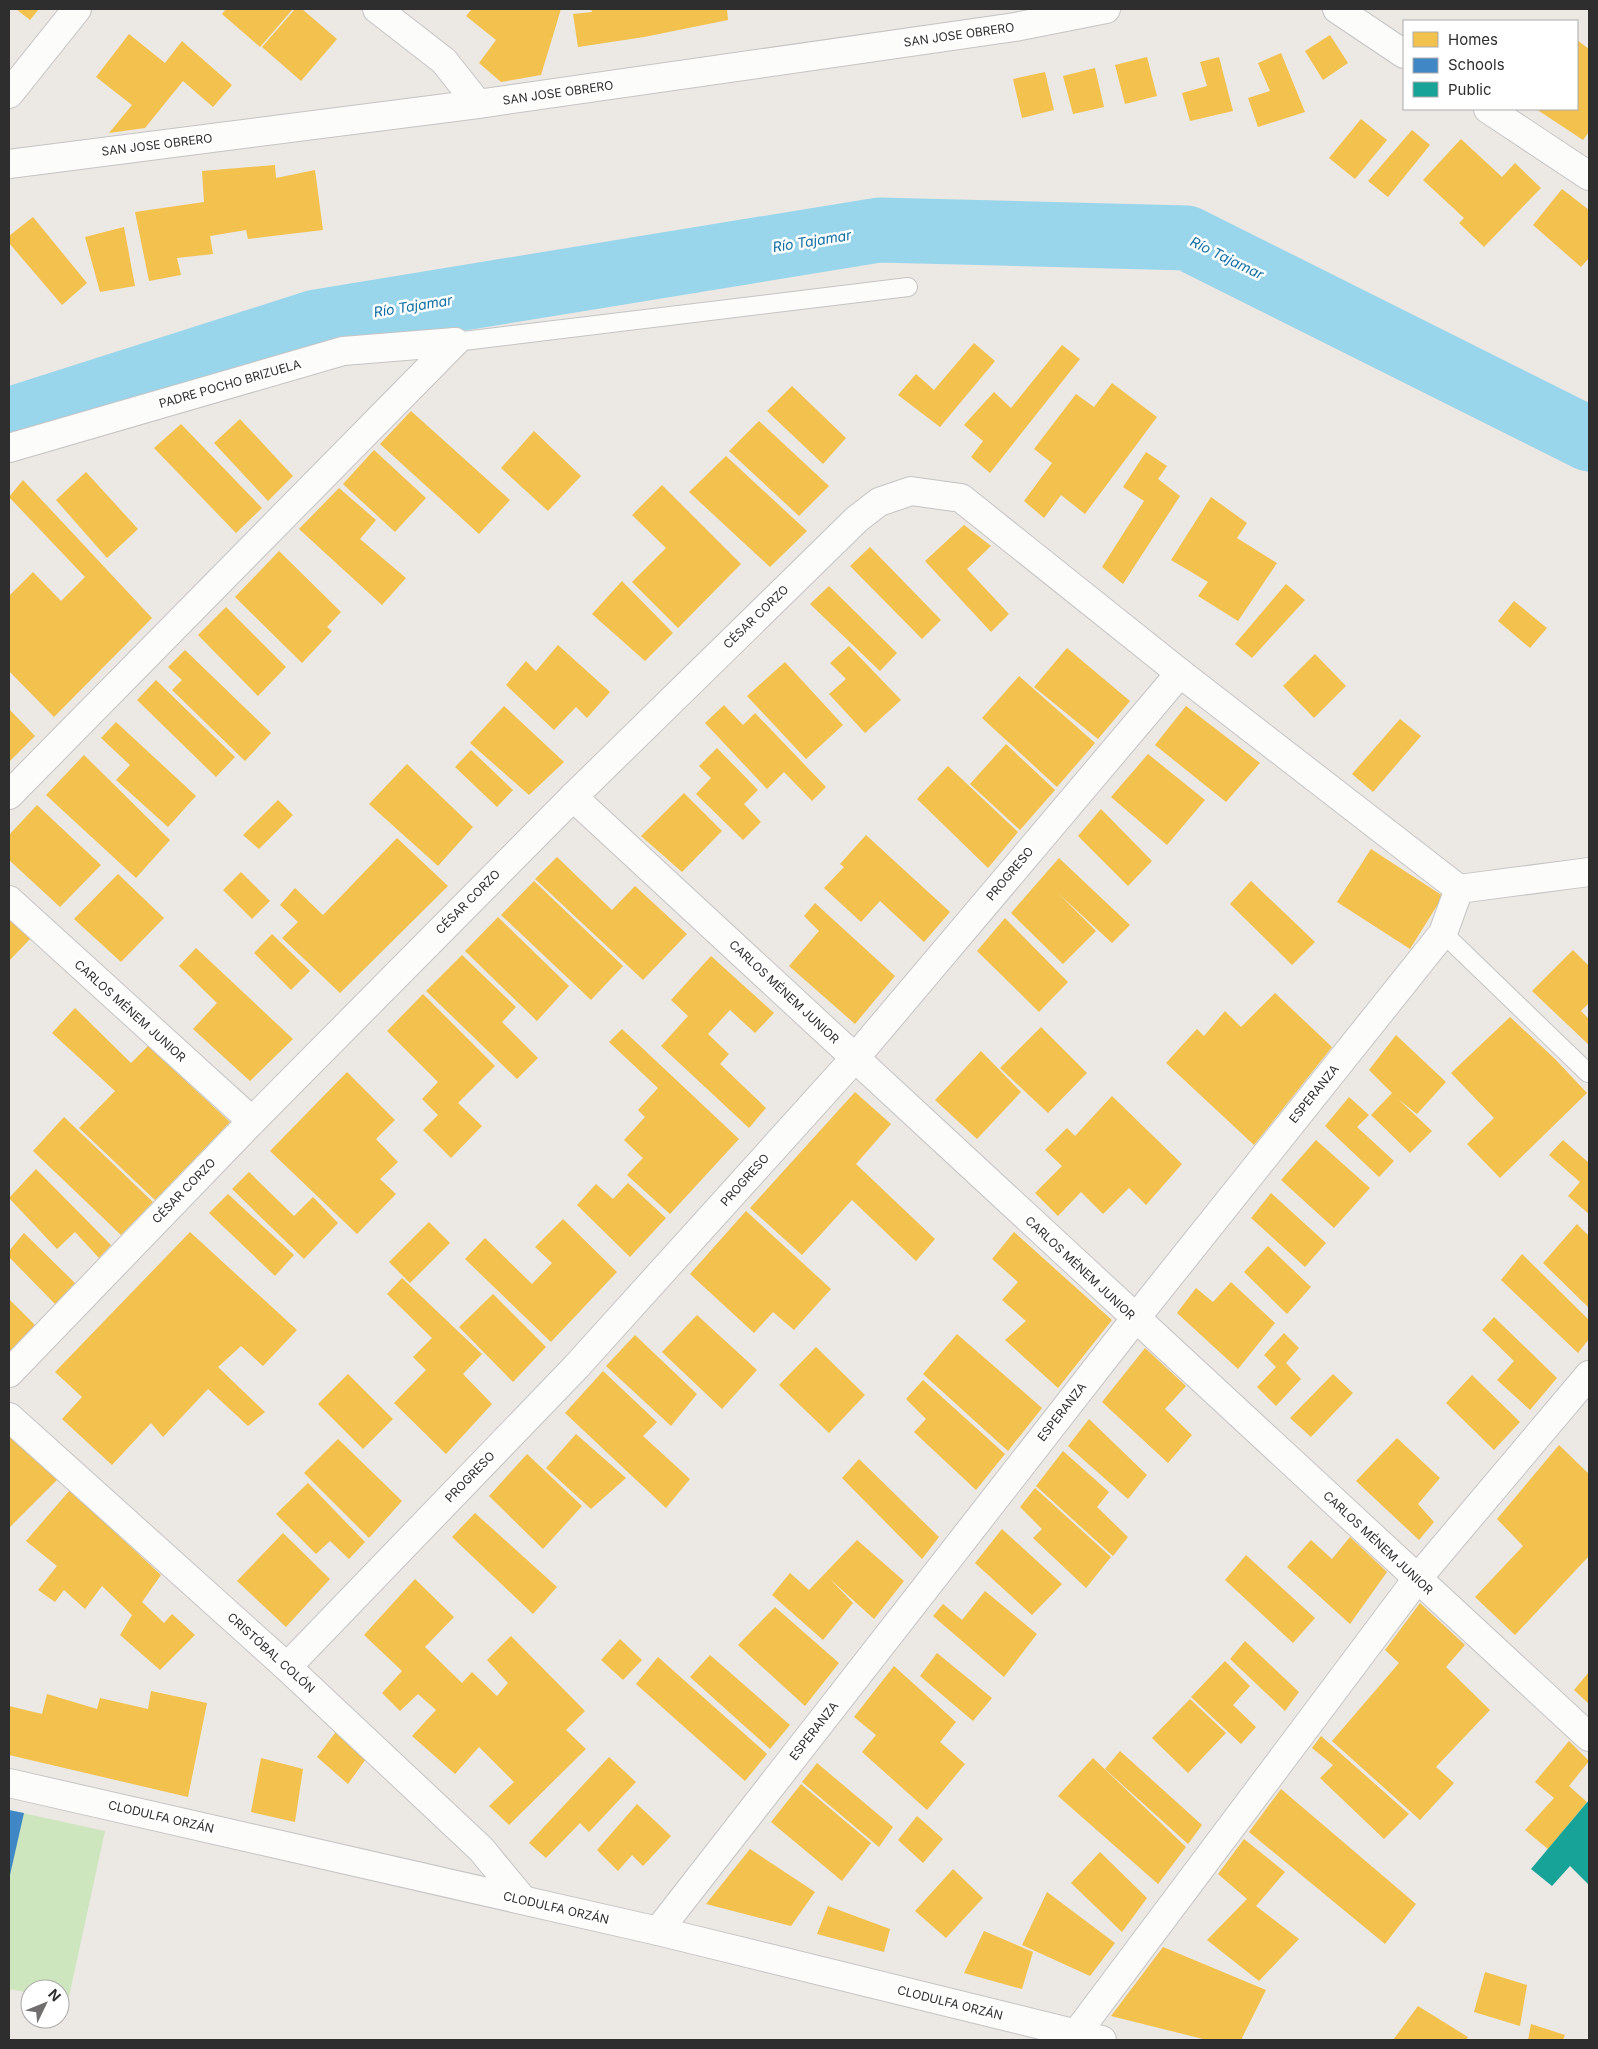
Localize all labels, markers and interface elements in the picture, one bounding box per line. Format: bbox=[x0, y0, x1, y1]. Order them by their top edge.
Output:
street label: SAN JOSE OBRERO bbox=[903, 19, 1015, 50]
legend bbox=[1403, 20, 1578, 110]
text: Homes bbox=[1448, 30, 1498, 49]
text: Schools bbox=[1448, 55, 1505, 74]
street label: SAN JOSE OBRERO bbox=[502, 77, 614, 108]
text: Public bbox=[1448, 80, 1491, 99]
street label: SAN JOSE OBRERO bbox=[101, 130, 213, 159]
water label: Río Tajamar bbox=[771, 226, 853, 255]
water label: Río Tajamar bbox=[1188, 233, 1267, 283]
water label: Río Tajamar bbox=[372, 291, 454, 320]
street label: PADRE POCHO BRIZUELA bbox=[157, 356, 302, 411]
street label: CÉSAR CORZO bbox=[720, 582, 791, 652]
street label: PROGRESO bbox=[983, 844, 1036, 904]
street label: CÉSAR CORZO bbox=[432, 866, 503, 937]
street label: CARLOS MÉNEM JUNIOR bbox=[726, 937, 843, 1047]
street label: CARLOS MÉNEM JUNIOR bbox=[72, 957, 189, 1065]
street label: ESPERANZA bbox=[1286, 1062, 1342, 1126]
street label: PROGRESO bbox=[717, 1150, 772, 1209]
street label: CÉSAR CORZO bbox=[149, 1155, 219, 1226]
street label: CARLOS MÉNEM JUNIOR bbox=[1022, 1213, 1139, 1323]
street label: ESPERANZA bbox=[1034, 1379, 1089, 1444]
street label: PROGRESO bbox=[442, 1448, 498, 1505]
street label: CARLOS MÉNEM JUNIOR bbox=[1320, 1488, 1437, 1598]
street label: CRISTÓBAL COLÓN bbox=[224, 1609, 318, 1696]
street label: ESPERANZA bbox=[786, 1698, 841, 1763]
street label: CLODULFA ORZÁN bbox=[107, 1797, 216, 1836]
street label: CLODULFA ORZÁN bbox=[502, 1888, 611, 1927]
north arrow bbox=[20, 1979, 70, 2029]
street label: CLODULFA ORZÁN bbox=[896, 1982, 1004, 2023]
text: N bbox=[45, 1985, 65, 2004]

